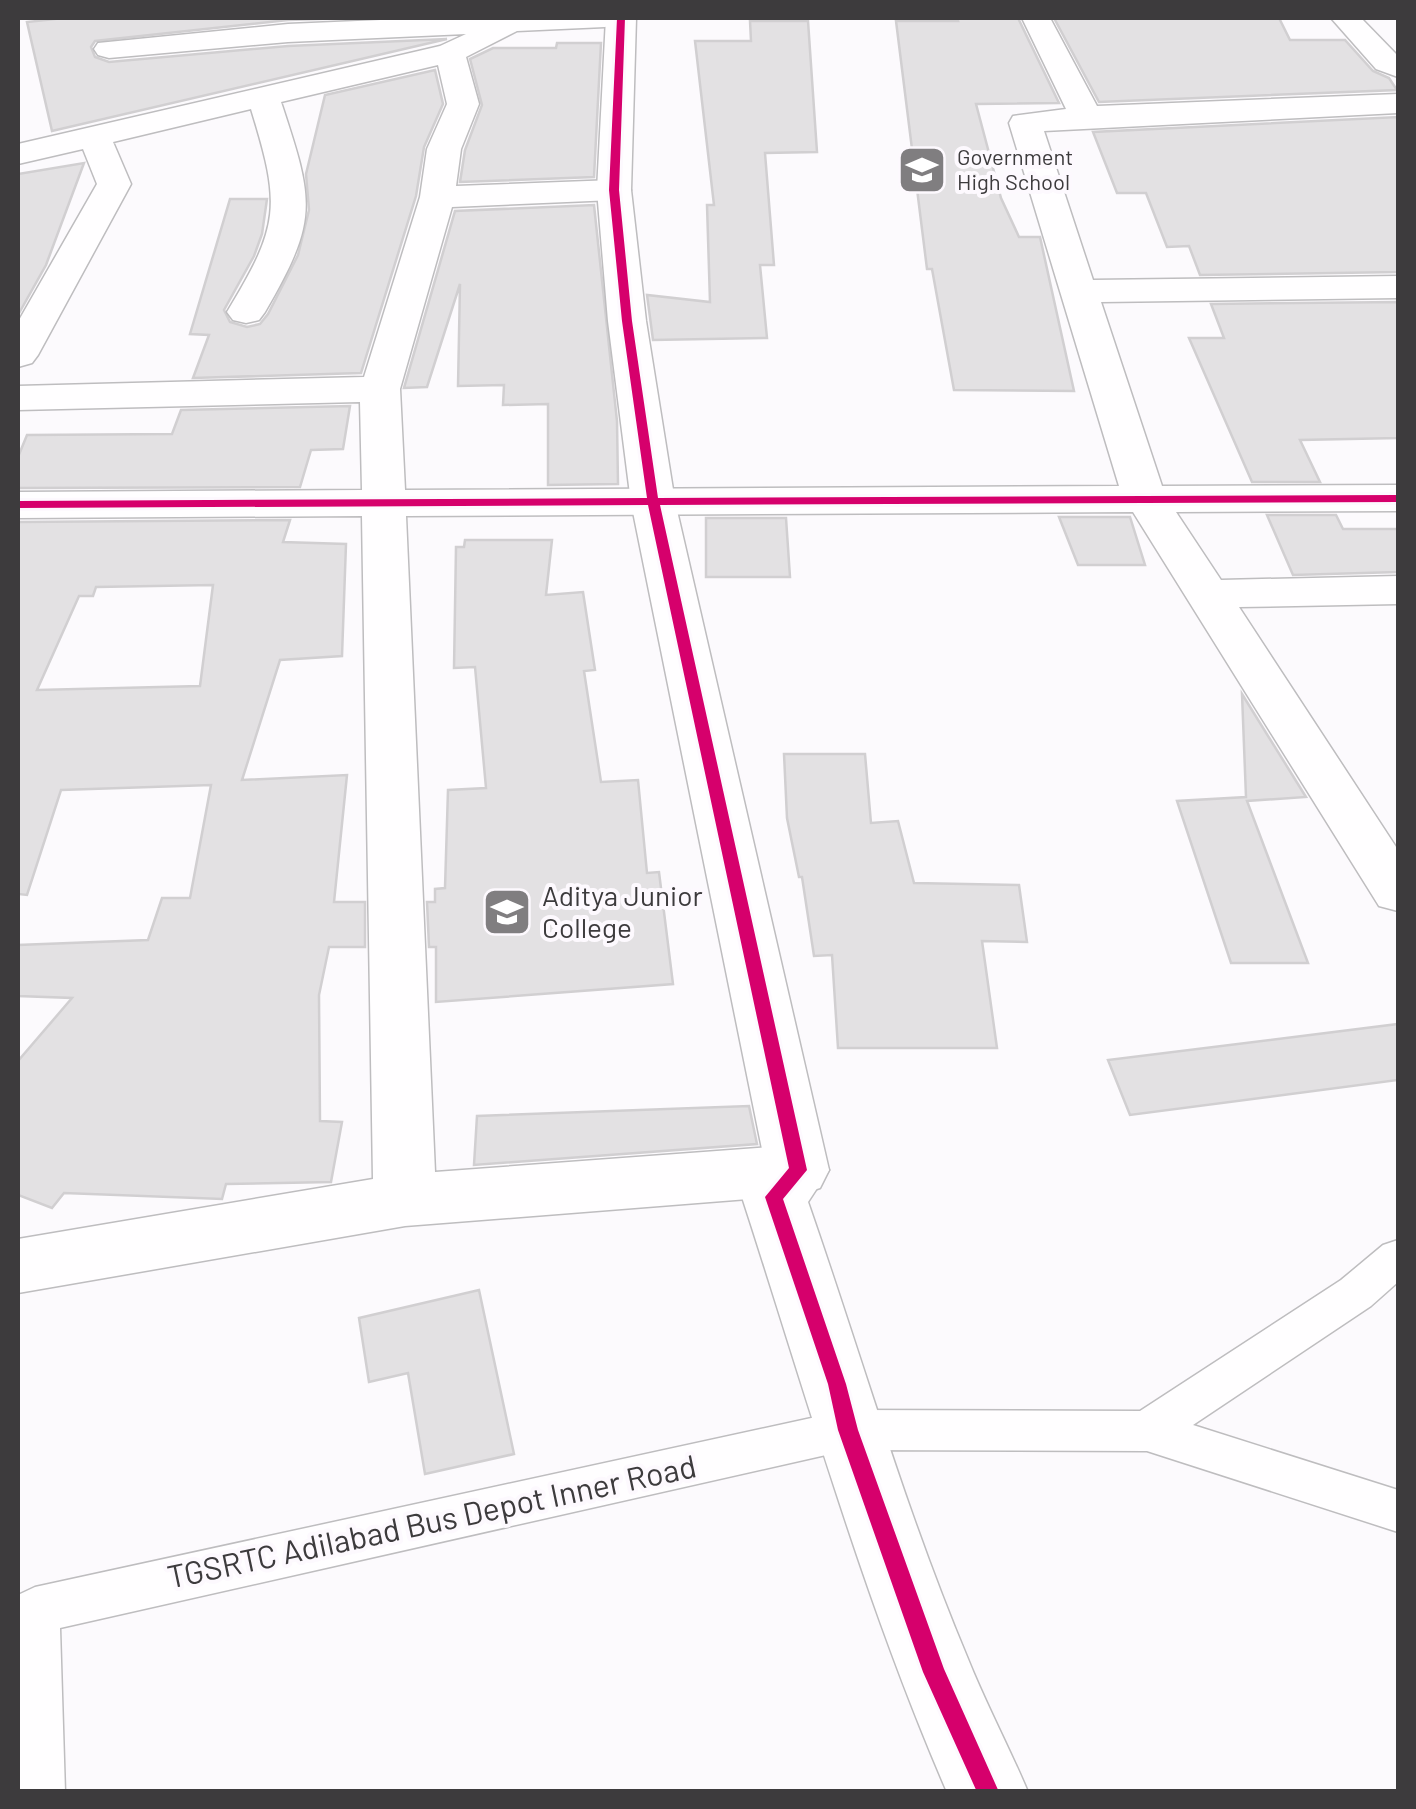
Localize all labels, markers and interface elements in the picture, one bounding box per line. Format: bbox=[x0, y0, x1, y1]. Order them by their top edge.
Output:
place label: Government High School bbox=[957, 143, 1073, 194]
school or university icon: Government High School bbox=[896, 144, 948, 196]
place label: Aditya Junior College bbox=[542, 878, 703, 944]
school or university icon: Aditya Junior College bbox=[481, 886, 533, 938]
street label: TGSRTC Adilabad Bus Depot Inner Road bbox=[164, 1445, 699, 1595]

